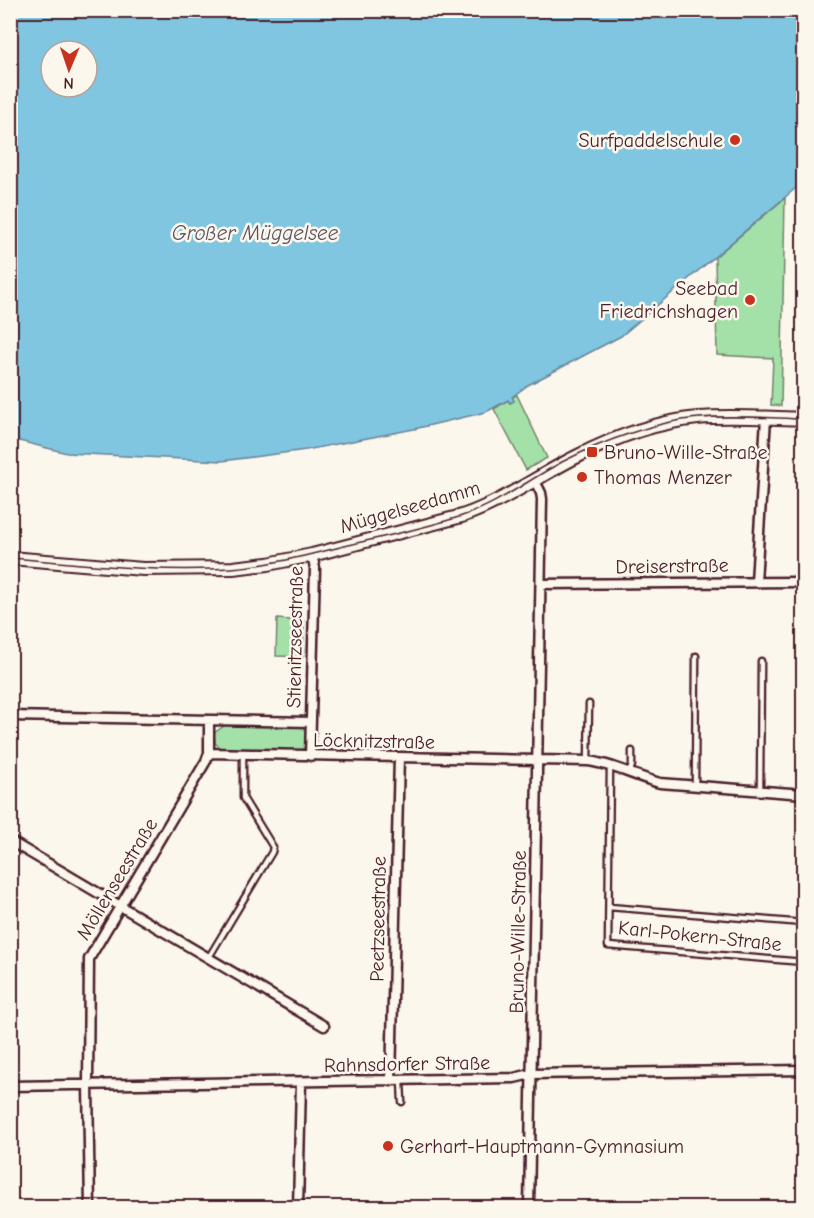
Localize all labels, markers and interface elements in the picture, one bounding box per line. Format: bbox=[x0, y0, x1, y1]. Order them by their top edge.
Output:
north arrow bbox=[39, 39, 99, 99]
text: N bbox=[63, 74, 74, 92]
place label: Surfpaddelschule bbox=[578, 129, 723, 152]
marker: Surfpaddelschule bbox=[728, 133, 742, 147]
water label: Großer Müggelsee bbox=[172, 221, 339, 245]
place label: Seebad Friedrichshagen bbox=[599, 277, 738, 323]
marker: Seebad Friedrichshagen bbox=[743, 293, 757, 307]
place label: Bruno-Wille-Straße bbox=[604, 441, 768, 464]
marker: Bruno-Wille-Straße bbox=[585, 445, 599, 459]
place label: Thomas Menzer bbox=[594, 466, 732, 489]
marker: Thomas Menzer bbox=[575, 470, 589, 484]
street label: Müggelseedamm bbox=[337, 476, 483, 538]
street label: Dreiserstraße bbox=[615, 554, 729, 578]
street label: Stienitzseestraße bbox=[282, 566, 308, 708]
street label: Löcknitzstraße bbox=[313, 728, 435, 754]
street label: Möllenseestraße bbox=[72, 814, 162, 944]
street label: Bruno-Wille-Straße bbox=[505, 850, 531, 1014]
street label: Peetzseestraße bbox=[365, 856, 391, 982]
street label: Karl-Pokern-Straße bbox=[617, 916, 783, 956]
street label: Rahnsdorfer Straße bbox=[324, 1051, 490, 1077]
place label: Gerhart-Hauptmann-Gymnasium bbox=[400, 1135, 684, 1158]
marker: Gerhart-Hauptmann-Gymnasium bbox=[381, 1139, 395, 1153]

